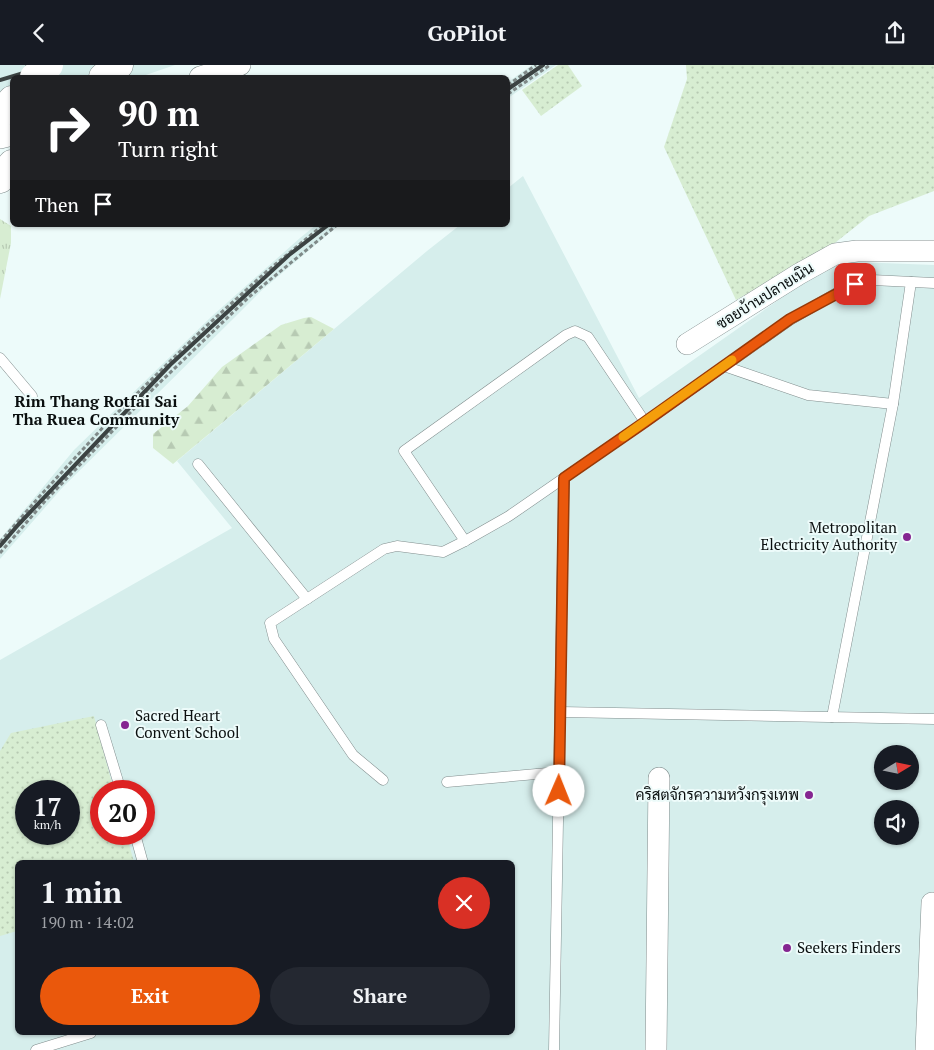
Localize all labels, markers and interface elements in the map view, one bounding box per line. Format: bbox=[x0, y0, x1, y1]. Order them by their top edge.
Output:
text: GoPilot bbox=[427, 18, 507, 47]
icon: back bbox=[25, 19, 53, 47]
icon: share bbox=[881, 19, 909, 47]
text: 90 m bbox=[118, 90, 199, 136]
icon: right bbox=[35, 95, 100, 160]
text: Turn right bbox=[118, 134, 218, 163]
icon: arrive bbox=[89, 190, 117, 218]
text: Then bbox=[35, 192, 79, 217]
street label: ซอยบ้านปลายเนิน bbox=[712, 257, 817, 333]
pin bbox=[834, 263, 876, 305]
icon: arrive bbox=[841, 270, 869, 298]
district label: Rim Thang Rotfai Sai Tha Ruea Community bbox=[13, 390, 180, 430]
place label: Metropolitan Electricity Authority bbox=[760, 517, 897, 554]
marker: Metropolitan Electricity Authority bbox=[901, 531, 913, 543]
place label: Sacred Heart Convent School bbox=[135, 705, 239, 742]
marker: Sacred Heart Convent School bbox=[119, 719, 131, 731]
north arrow bbox=[874, 745, 919, 790]
map controls bbox=[874, 745, 919, 845]
position arrow bbox=[532, 764, 584, 816]
speed limit sign: 20 bbox=[90, 780, 155, 845]
place label: คริสตจักรความหวังกรุงเทพ bbox=[635, 784, 799, 806]
marker: คริสตจักรความหวังกรุงเทพ bbox=[803, 789, 815, 801]
text: 17 bbox=[33, 790, 62, 823]
button: sound bbox=[874, 800, 919, 845]
text: km/h bbox=[34, 817, 61, 832]
text: 1 min bbox=[40, 872, 122, 912]
button: close bbox=[438, 877, 490, 929]
text: 190 m · 14:02 bbox=[40, 911, 134, 933]
place label: Seekers Finders bbox=[797, 937, 901, 957]
marker: Seekers Finders bbox=[781, 942, 793, 954]
button: Exit bbox=[40, 967, 260, 1025]
button: Share bbox=[270, 967, 490, 1025]

